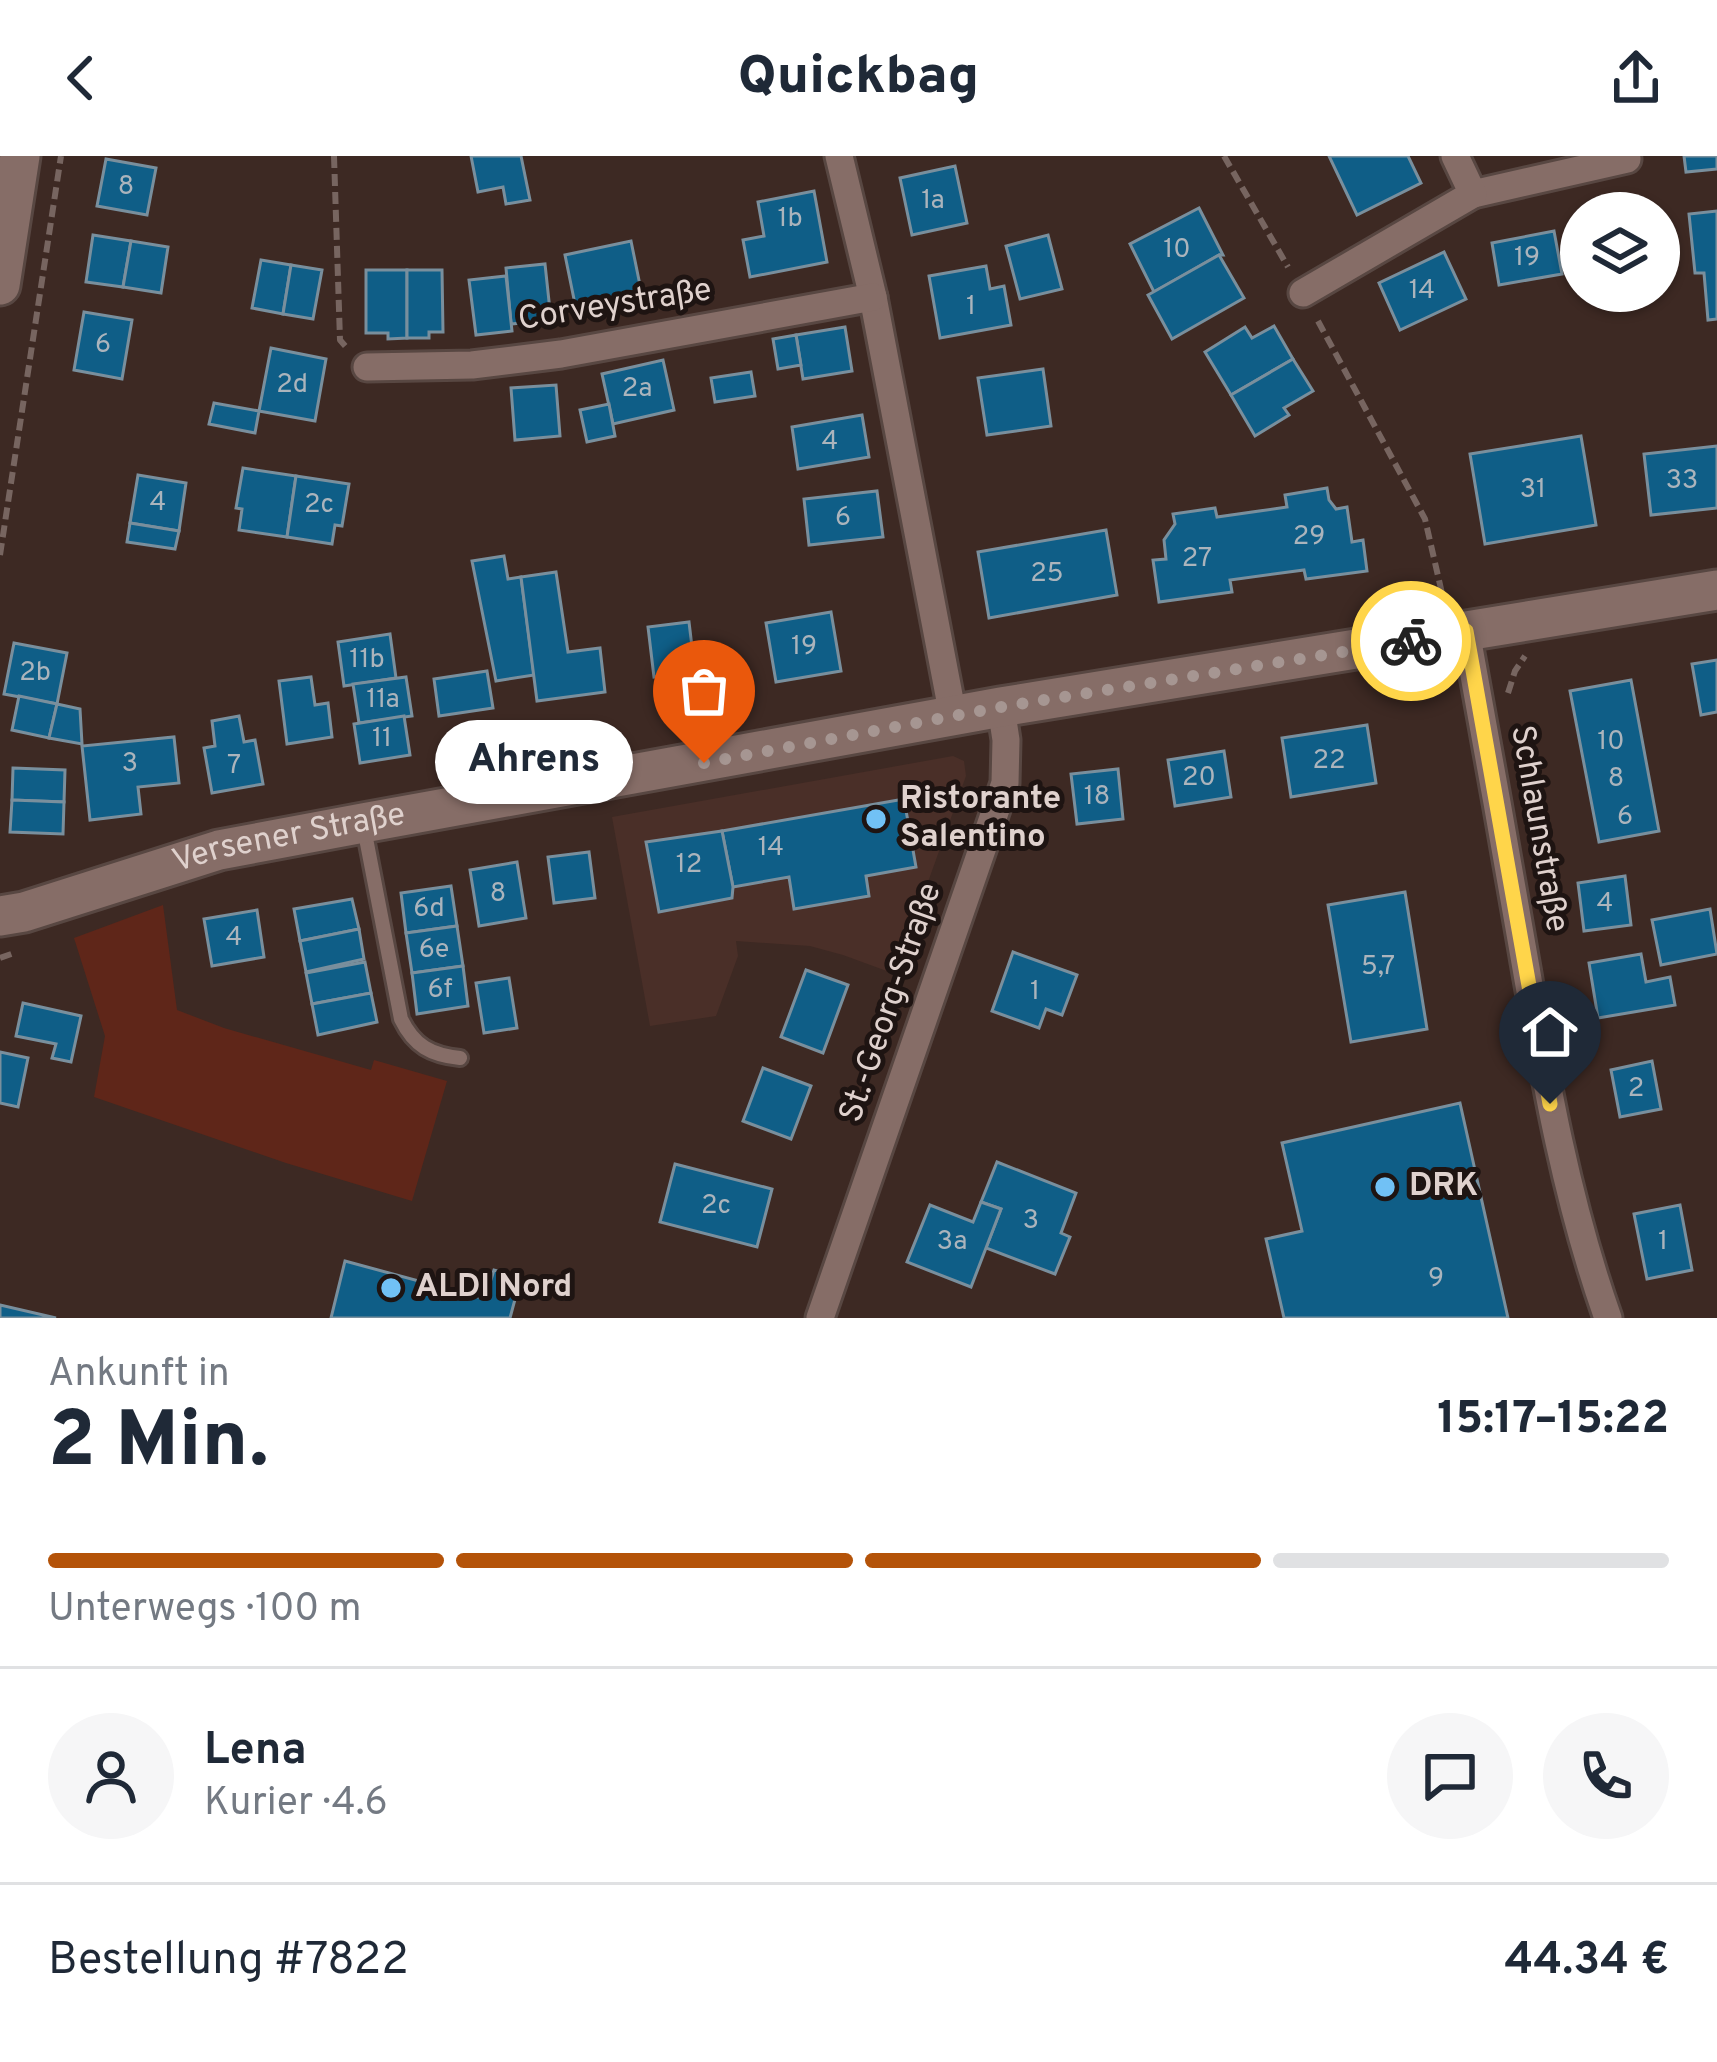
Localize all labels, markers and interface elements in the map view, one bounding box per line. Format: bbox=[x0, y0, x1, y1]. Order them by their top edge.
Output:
text: Quickbag bbox=[738, 44, 979, 113]
icon: back bbox=[48, 45, 114, 111]
icon: share bbox=[1603, 45, 1669, 111]
house number: 8 bbox=[118, 170, 134, 204]
house number: 1a bbox=[921, 184, 945, 218]
map controls bbox=[1560, 192, 1680, 312]
button: layers bbox=[1560, 192, 1680, 312]
house number: 1b bbox=[777, 202, 803, 236]
house number: 10 bbox=[1163, 233, 1191, 267]
house number: 19 bbox=[1514, 241, 1540, 275]
street label: Corveystraße bbox=[515, 270, 715, 342]
house number: 14 bbox=[1409, 274, 1435, 308]
house number: 1 bbox=[966, 290, 976, 324]
house number: 6 bbox=[95, 328, 111, 362]
house number: 2d bbox=[276, 368, 308, 402]
house number: 2a bbox=[622, 372, 652, 406]
house number: 4 bbox=[822, 425, 838, 459]
house number: 33 bbox=[1666, 464, 1698, 498]
house number: 31 bbox=[1520, 473, 1546, 507]
house number: 4 bbox=[150, 486, 166, 520]
house number: 2c bbox=[304, 488, 334, 522]
house number: 6 bbox=[835, 501, 851, 535]
house number: 29 bbox=[1293, 520, 1325, 554]
house number: 27 bbox=[1182, 542, 1212, 576]
house number: 25 bbox=[1030, 557, 1064, 591]
courier bbox=[1351, 581, 1471, 701]
icon: bike bbox=[1378, 608, 1444, 674]
house number: 19 bbox=[791, 630, 817, 664]
pin bbox=[653, 640, 755, 763]
house number: 11b bbox=[349, 643, 385, 677]
house number: 2b bbox=[19, 656, 51, 690]
icon: bag bbox=[671, 658, 737, 724]
house number: 11a bbox=[366, 683, 400, 717]
callout: Ahrens bbox=[434, 721, 632, 805]
house number: 11 bbox=[372, 722, 392, 756]
street label: Schlaunstraße bbox=[1499, 722, 1577, 936]
house number: 10 bbox=[1597, 725, 1625, 759]
text: Ahrens bbox=[468, 737, 600, 786]
house number: 22 bbox=[1312, 744, 1346, 778]
house number: 3 bbox=[122, 747, 138, 781]
house number: 7 bbox=[227, 749, 241, 783]
house number: 20 bbox=[1182, 761, 1216, 795]
house number: 8 bbox=[1608, 762, 1624, 796]
place label: Ristorante Salentino bbox=[900, 779, 1061, 859]
house number: 18 bbox=[1084, 780, 1110, 814]
street label: Versener Straße bbox=[168, 795, 409, 884]
house number: 6 bbox=[1617, 800, 1633, 834]
marker: Ristorante Salentino bbox=[863, 806, 889, 832]
house number: 14 bbox=[758, 831, 784, 865]
house number: 12 bbox=[676, 848, 702, 882]
house number: 8 bbox=[490, 877, 506, 911]
street label: St.-Georg-Straße bbox=[831, 878, 953, 1128]
house number: 4 bbox=[1597, 887, 1613, 921]
house number: 6d bbox=[413, 892, 445, 926]
house number: 4 bbox=[226, 921, 242, 955]
house number: 6e bbox=[419, 933, 449, 967]
house number: 5,7 bbox=[1361, 950, 1395, 984]
house number: 6f bbox=[427, 973, 453, 1007]
house number: 1 bbox=[1030, 975, 1040, 1009]
pin bbox=[1499, 981, 1601, 1104]
icon: home bbox=[1517, 999, 1583, 1065]
house number: 2 bbox=[1628, 1072, 1644, 1106]
place label: DRK bbox=[1409, 1166, 1478, 1208]
marker: DRK bbox=[1372, 1174, 1398, 1200]
house number: 2c bbox=[701, 1189, 731, 1223]
house number: 3 bbox=[1023, 1204, 1039, 1238]
house number: 3a bbox=[937, 1225, 967, 1259]
house number: 1 bbox=[1658, 1225, 1668, 1259]
house number: 9 bbox=[1428, 1262, 1444, 1296]
place label: ALDI Nord bbox=[415, 1267, 572, 1309]
marker: ALDI Nord bbox=[378, 1275, 404, 1301]
text: Ankunft in bbox=[48, 1351, 230, 1400]
text: 15:17–15:22 bbox=[1437, 1392, 1669, 1449]
text: 2 Min. bbox=[48, 1395, 269, 1494]
text: Unterwegs · 100 m bbox=[48, 1586, 361, 1635]
button: person bbox=[48, 1713, 174, 1839]
button: chat bbox=[1387, 1713, 1513, 1839]
button: phone bbox=[1543, 1713, 1669, 1839]
text: Lena bbox=[204, 1723, 306, 1780]
text: Kurier · 4.6 bbox=[204, 1780, 388, 1829]
text: Bestellung #7822 bbox=[48, 1933, 409, 1990]
text: 44.34 € bbox=[1505, 1933, 1669, 1990]

